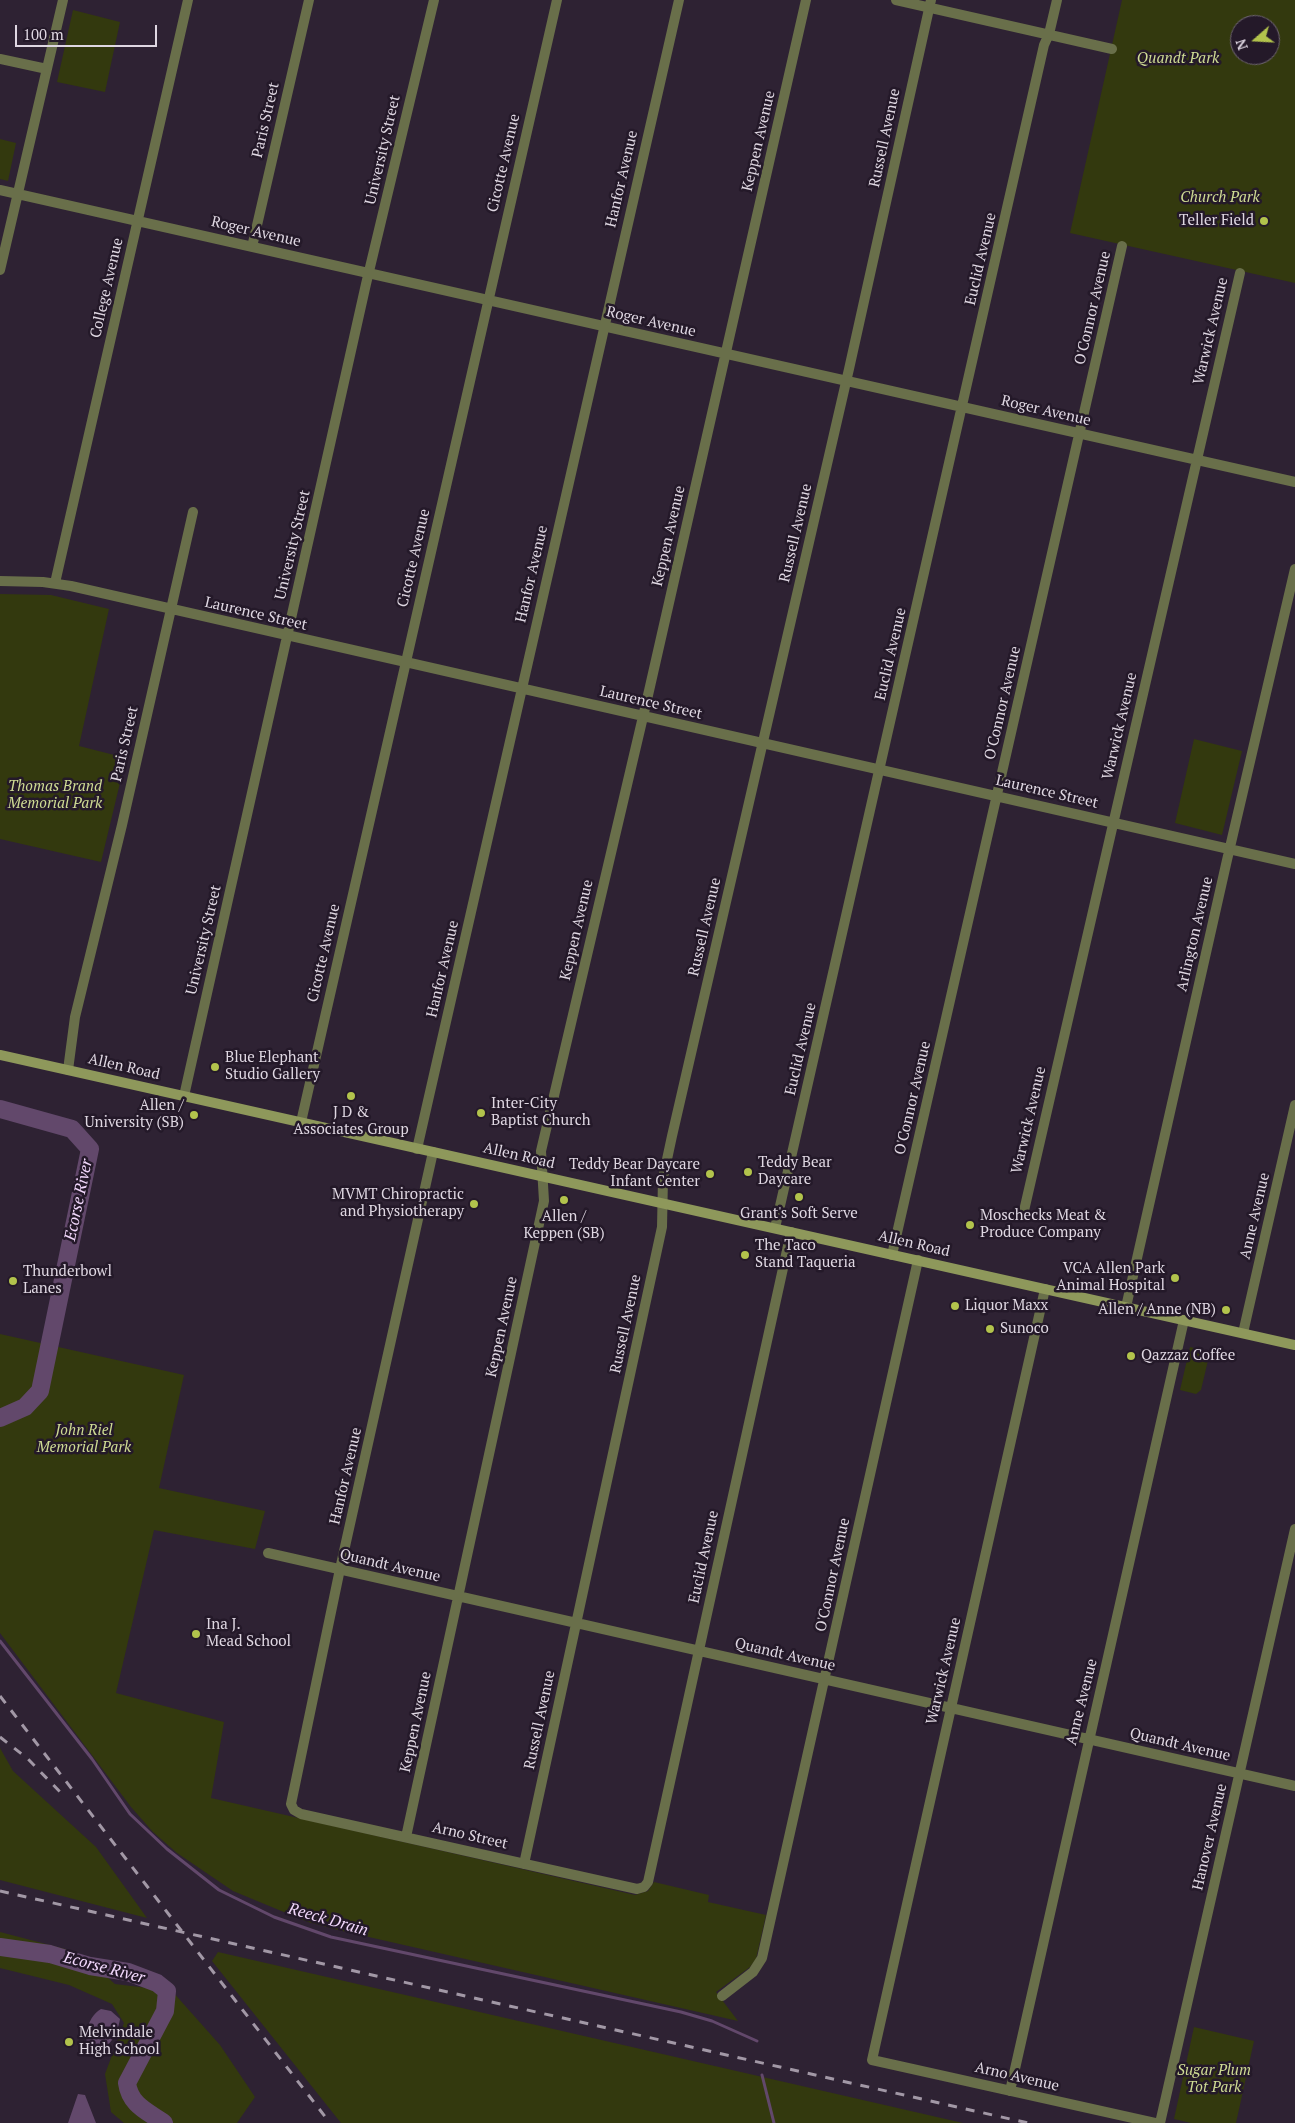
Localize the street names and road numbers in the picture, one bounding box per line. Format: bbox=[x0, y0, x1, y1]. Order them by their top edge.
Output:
street label: Paris Street bbox=[249, 80, 283, 160]
street label: Russell Avenue bbox=[866, 87, 904, 189]
street label: Keppen Avenue bbox=[739, 89, 779, 193]
street label: University Street bbox=[362, 93, 404, 207]
street label: Cicotte Avenue bbox=[484, 112, 524, 214]
street label: Hanfor Avenue bbox=[602, 129, 642, 229]
street label: Euclid Avenue bbox=[962, 211, 1000, 307]
street label: Roger Avenue bbox=[209, 213, 303, 251]
street label: College Avenue bbox=[87, 236, 127, 340]
street label: O'Connor Avenue bbox=[1071, 249, 1115, 367]
street label: Warwick Avenue bbox=[1190, 276, 1232, 386]
street label: Roger Avenue bbox=[604, 303, 698, 341]
street label: Roger Avenue bbox=[999, 392, 1093, 430]
street label: Russell Avenue bbox=[776, 482, 816, 584]
street label: Keppen Avenue bbox=[649, 484, 689, 588]
street label: University Street bbox=[272, 488, 314, 602]
street label: Cicotte Avenue bbox=[394, 507, 434, 609]
street label: Hanfor Avenue bbox=[512, 524, 552, 624]
street label: Laurence Street bbox=[203, 593, 309, 635]
street label: Euclid Avenue bbox=[872, 606, 910, 702]
street label: O'Connor Avenue bbox=[981, 644, 1025, 762]
street label: Warwick Avenue bbox=[1099, 671, 1141, 781]
street label: Laurence Street bbox=[598, 682, 704, 724]
street label: Paris Street bbox=[108, 704, 142, 784]
street label: Laurence Street bbox=[994, 771, 1100, 813]
street label: Arlington Avenue bbox=[1173, 875, 1217, 993]
street label: Russell Avenue bbox=[685, 876, 725, 978]
street label: Keppen Avenue bbox=[557, 878, 597, 982]
street label: University Street bbox=[183, 883, 225, 997]
street label: Cicotte Avenue bbox=[304, 902, 344, 1004]
street label: Hanfor Avenue bbox=[423, 919, 463, 1019]
street label: Euclid Avenue bbox=[782, 1001, 820, 1097]
street label: O'Connor Avenue bbox=[891, 1039, 935, 1157]
street label: Allen Road bbox=[86, 1050, 162, 1084]
street label: Warwick Avenue bbox=[1008, 1065, 1050, 1175]
street label: Allen Road bbox=[481, 1139, 557, 1173]
street label: Anne Avenue bbox=[1236, 1171, 1274, 1261]
street label: Allen Road bbox=[876, 1227, 952, 1261]
street label: Russell Avenue bbox=[607, 1273, 645, 1375]
street label: Keppen Avenue bbox=[483, 1275, 521, 1379]
street label: Hanfor Avenue bbox=[326, 1426, 366, 1526]
street label: Euclid Avenue bbox=[685, 1509, 723, 1605]
street label: O'Connor Avenue bbox=[812, 1516, 854, 1634]
street label: Quandt Avenue bbox=[338, 1546, 442, 1586]
street label: Warwick Avenue bbox=[923, 1616, 965, 1726]
street label: Quandt Avenue bbox=[733, 1635, 837, 1675]
street label: Anne Avenue bbox=[1063, 1657, 1101, 1747]
street label: Russell Avenue bbox=[521, 1669, 559, 1771]
street label: Keppen Avenue bbox=[397, 1670, 435, 1774]
street label: Quandt Avenue bbox=[1128, 1725, 1232, 1765]
street label: Hanover Avenue bbox=[1189, 1782, 1231, 1892]
street label: Arno Street bbox=[431, 1819, 509, 1853]
street label: Arno Avenue bbox=[973, 2059, 1061, 2095]

